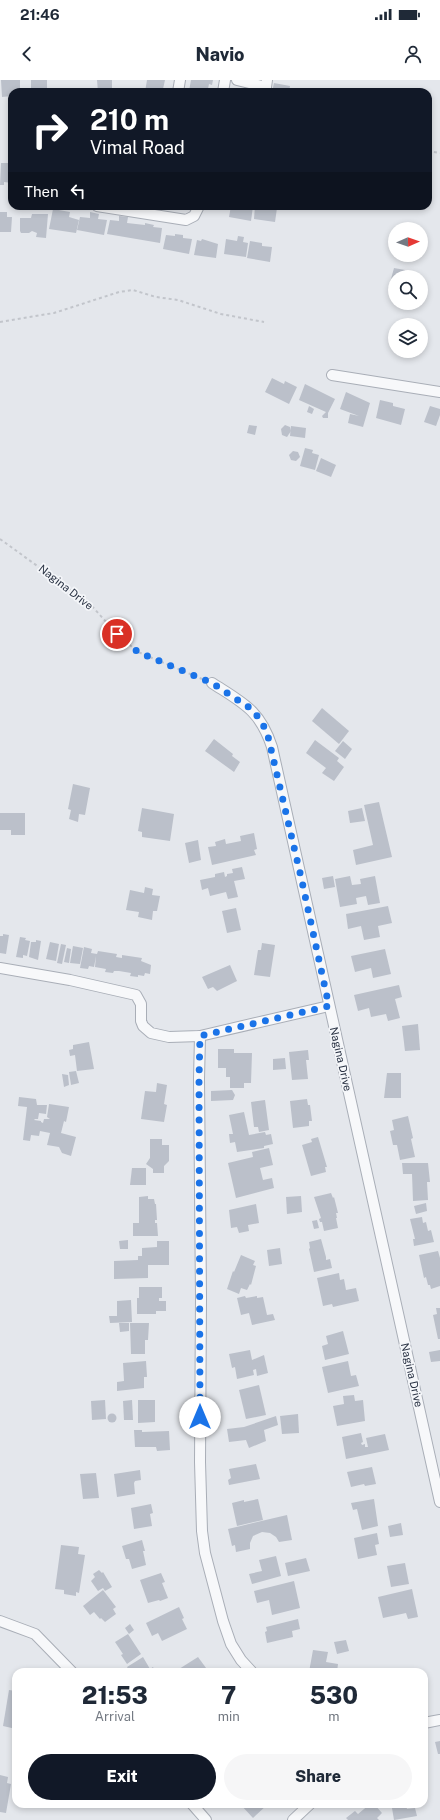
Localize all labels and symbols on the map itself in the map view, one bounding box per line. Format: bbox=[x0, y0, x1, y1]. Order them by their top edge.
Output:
north arrow bbox=[388, 222, 428, 262]
street label: Nagina Drive bbox=[37, 562, 95, 612]
pin bbox=[100, 617, 134, 651]
street label: Nagina Drive bbox=[328, 1026, 354, 1092]
street label: Nagina Drive bbox=[399, 1342, 425, 1408]
position arrow bbox=[179, 1396, 221, 1438]

